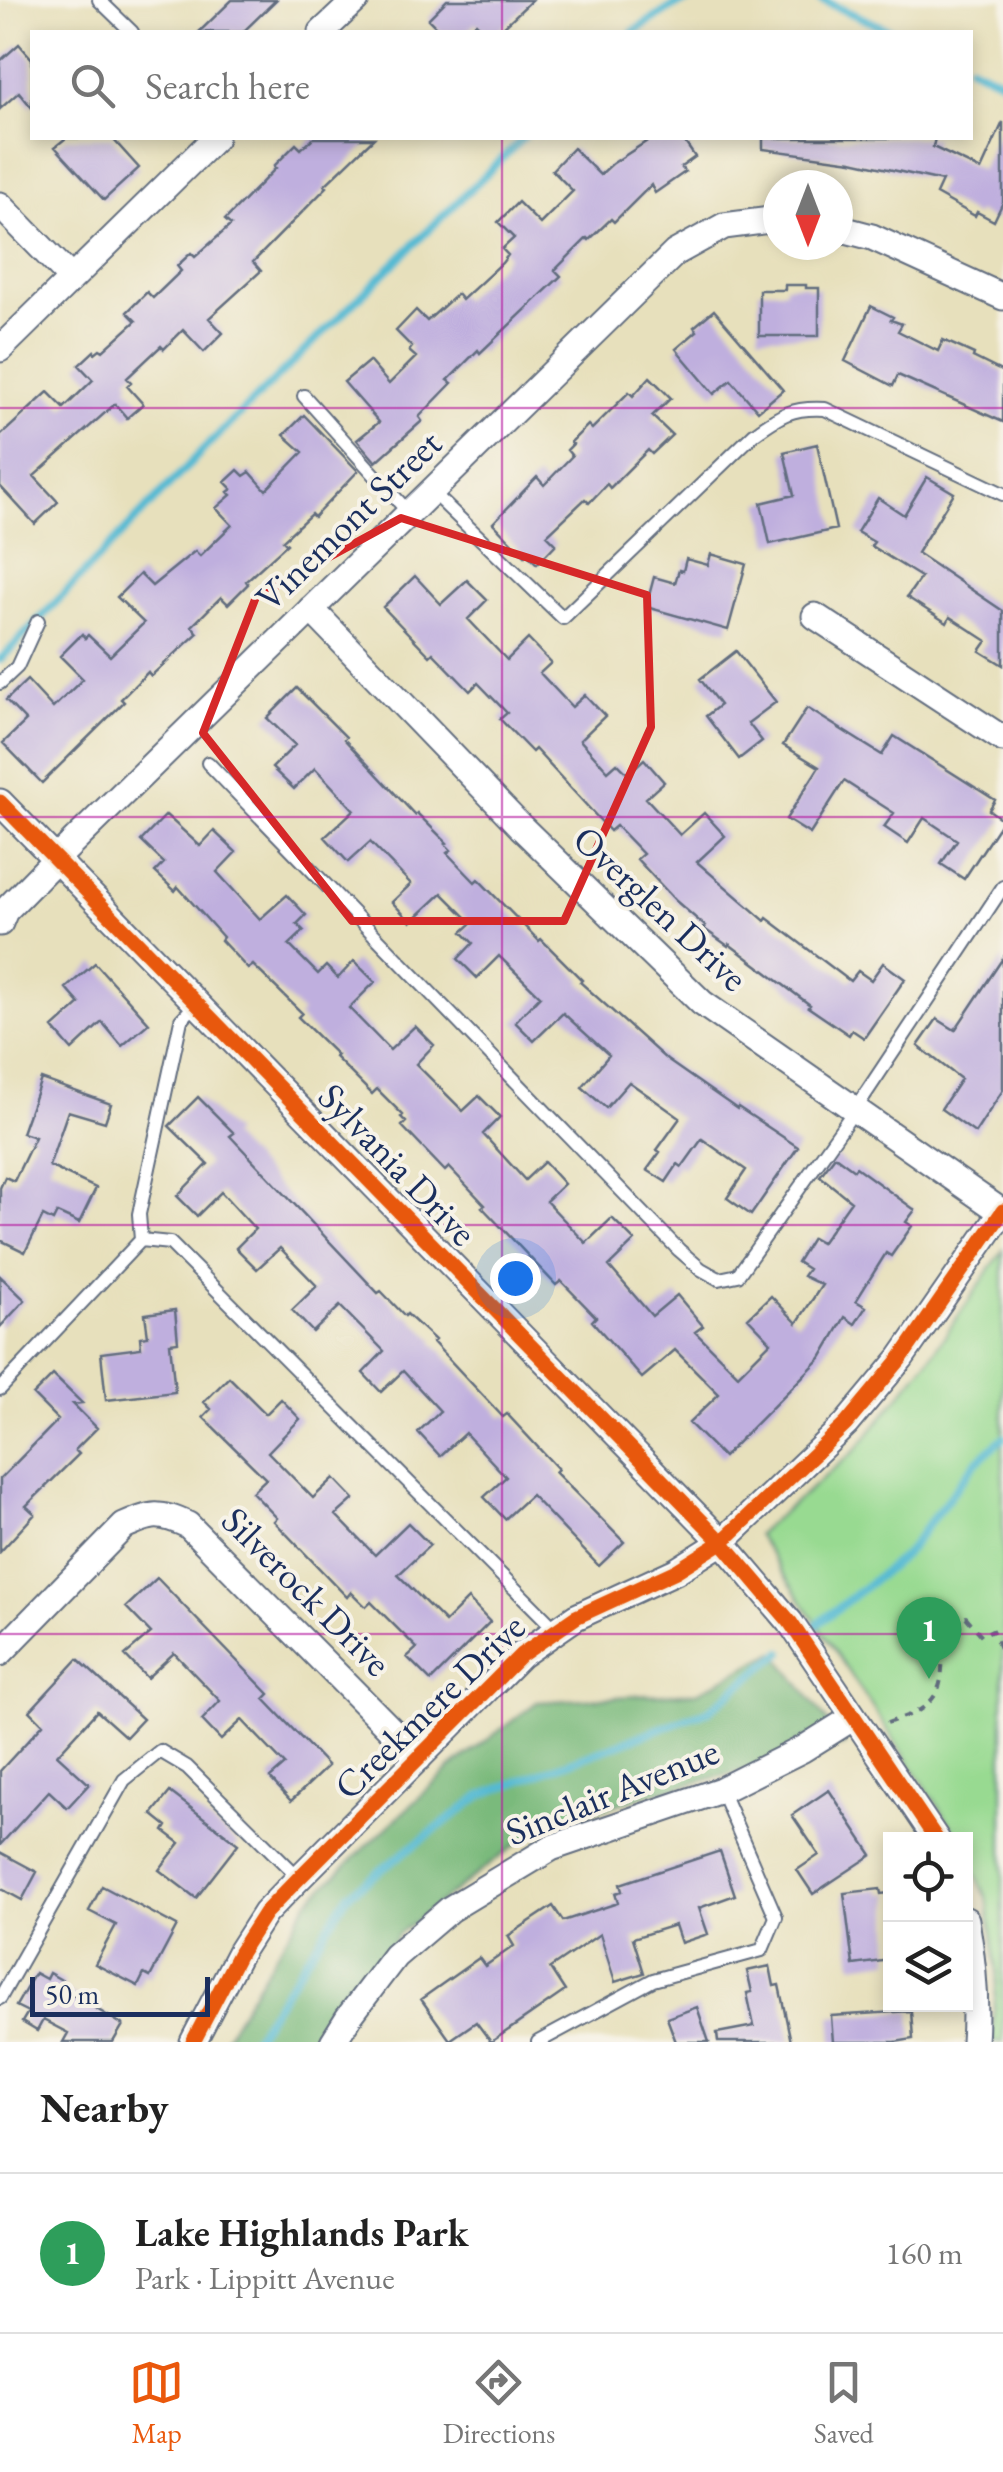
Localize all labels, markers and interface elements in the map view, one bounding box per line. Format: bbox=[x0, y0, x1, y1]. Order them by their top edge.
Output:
search box bbox=[30, 30, 973, 140]
icon: search bbox=[65, 58, 120, 113]
text: Search here bbox=[145, 61, 310, 110]
north arrow bbox=[763, 170, 853, 260]
street label: Vinemont Street bbox=[245, 419, 452, 621]
street label: Overglen Drive bbox=[563, 815, 759, 1001]
street label: Sylvania Drive bbox=[308, 1072, 488, 1256]
your location bbox=[490, 1253, 541, 1304]
street label: Silverock Drive bbox=[212, 1496, 402, 1686]
pin: 1 bbox=[896, 1596, 962, 1679]
street label: Creekmere Drive bbox=[323, 1602, 535, 1810]
street label: Sinclair Avenue bbox=[498, 1726, 726, 1856]
map controls bbox=[883, 1832, 973, 2012]
button: locate bbox=[883, 1832, 973, 1922]
button: layers bbox=[883, 1922, 973, 2012]
scale bar bbox=[30, 1972, 210, 2016]
text: 50 m bbox=[45, 1976, 99, 2012]
text: Nearby bbox=[40, 2080, 169, 2135]
text: Lake Highlands Park bbox=[135, 2208, 469, 2257]
text: 1 bbox=[64, 2232, 81, 2274]
text: 160 m bbox=[886, 2232, 963, 2274]
text: Park · Lippitt Avenue bbox=[135, 2257, 395, 2299]
tab: Map bbox=[129, 2355, 184, 2451]
tab: Directions bbox=[443, 2355, 555, 2451]
tab: Saved bbox=[814, 2355, 874, 2451]

